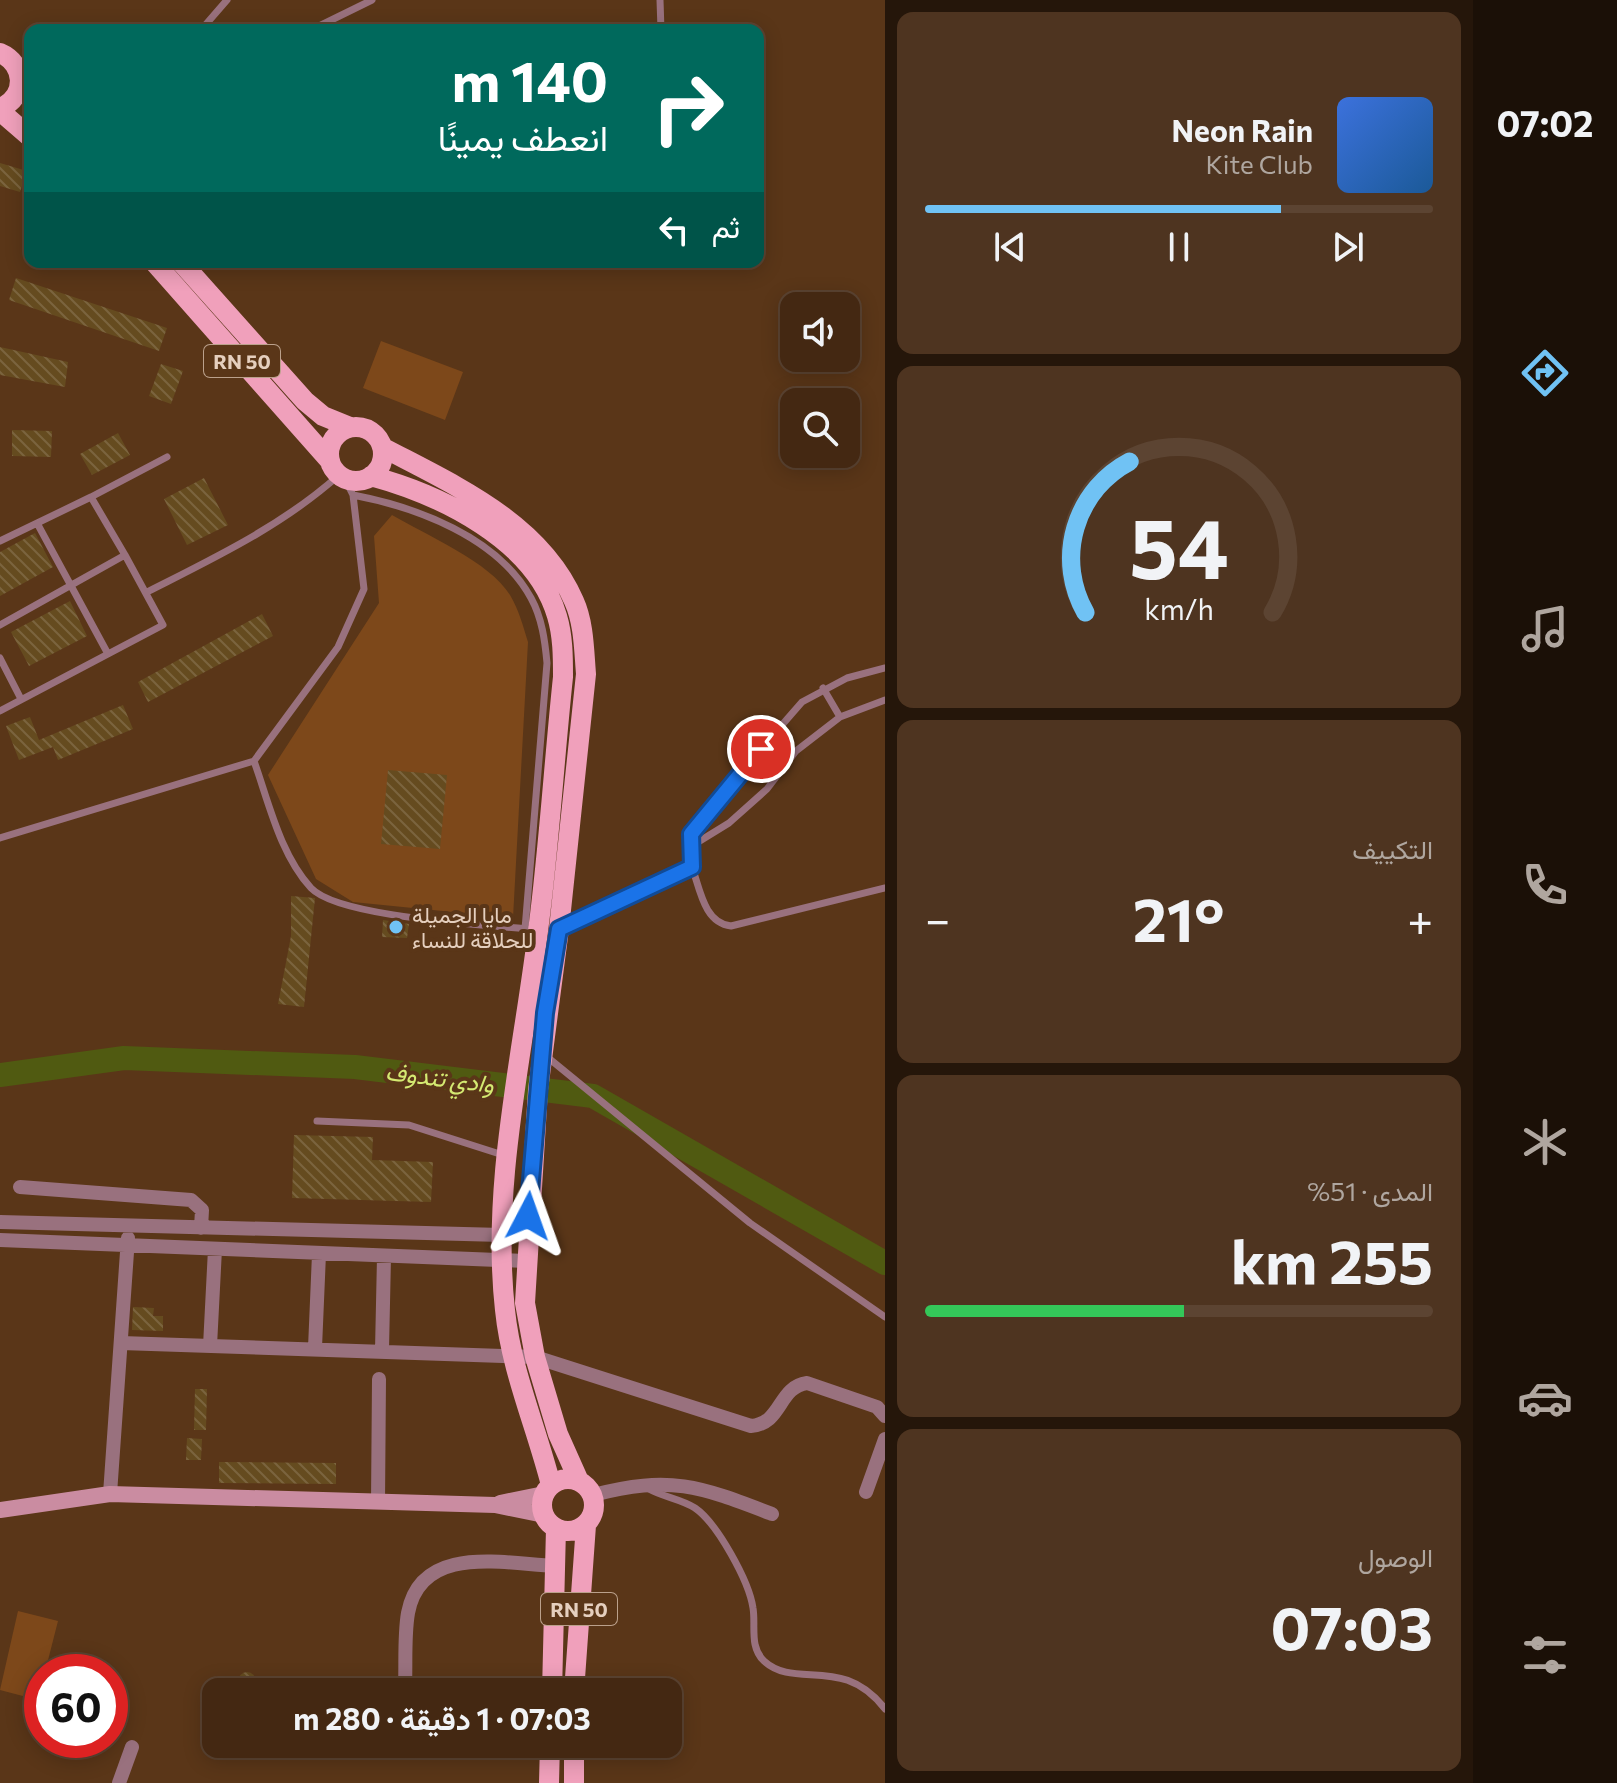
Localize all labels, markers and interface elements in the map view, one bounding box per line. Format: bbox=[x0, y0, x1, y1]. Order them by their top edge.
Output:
text: 140 m bbox=[452, 45, 608, 114]
icon: right bbox=[636, 56, 740, 160]
text: 07:02 bbox=[1496, 100, 1594, 144]
text: Neon Rain bbox=[1172, 111, 1313, 148]
text: انعطف يمينًا bbox=[438, 114, 608, 158]
text: Kite Club bbox=[1205, 148, 1313, 179]
text: ثم bbox=[712, 207, 740, 244]
icon: left bbox=[652, 208, 696, 252]
icon: previous bbox=[988, 225, 1032, 269]
icon: pause bbox=[1157, 225, 1201, 269]
icon: next bbox=[1326, 225, 1370, 269]
map controls bbox=[780, 292, 860, 468]
button: sound bbox=[780, 292, 860, 372]
road number: RN 50 bbox=[204, 345, 280, 377]
icon: directions bbox=[1517, 345, 1573, 401]
button: search bbox=[780, 388, 860, 468]
text: 54 bbox=[1129, 494, 1229, 596]
text: km/h bbox=[1144, 591, 1214, 626]
icon: music bbox=[1517, 601, 1573, 657]
pin bbox=[727, 715, 795, 783]
icon: arrive bbox=[739, 727, 783, 771]
text: التكييف bbox=[1352, 833, 1433, 864]
icon: phone bbox=[1517, 857, 1573, 913]
text: 21° bbox=[1133, 881, 1225, 954]
text: − bbox=[925, 891, 950, 945]
text: + bbox=[1407, 891, 1433, 945]
place label: مايا الجميلة للحلاقة للنساء bbox=[412, 901, 533, 953]
marker: مايا الجميلة للحلاقة للنساء bbox=[387, 918, 405, 936]
water label: وادي تندوف bbox=[383, 1056, 496, 1104]
icon: climate bbox=[1517, 1114, 1573, 1170]
position arrow bbox=[486, 1174, 570, 1258]
text: المدى · 51% bbox=[1307, 1175, 1433, 1206]
text: 255 km bbox=[1231, 1223, 1433, 1296]
icon: car bbox=[1517, 1370, 1573, 1426]
text: الوصول bbox=[1358, 1541, 1433, 1572]
text: 07:03 bbox=[1270, 1589, 1433, 1662]
road number: RN 50 bbox=[541, 1593, 617, 1625]
icon: filters bbox=[1517, 1627, 1573, 1683]
speed limit sign: 60 bbox=[24, 1654, 128, 1758]
text: 07:03 · 1 دقيقة · 280 m bbox=[293, 1699, 591, 1736]

